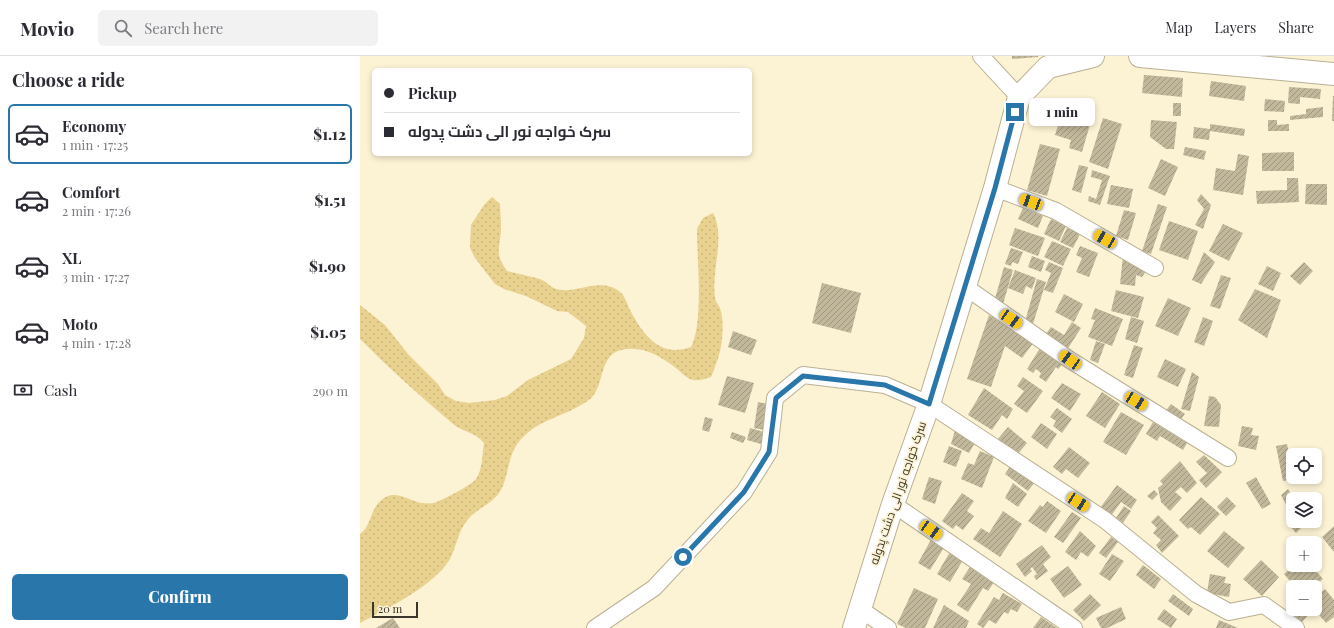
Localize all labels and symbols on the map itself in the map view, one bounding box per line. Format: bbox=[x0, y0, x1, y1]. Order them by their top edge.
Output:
callout: 1 min bbox=[1029, 98, 1095, 126]
route end bbox=[1006, 103, 1024, 121]
car bbox=[1018, 192, 1044, 212]
car bbox=[1092, 228, 1118, 250]
car bbox=[998, 307, 1024, 331]
car bbox=[1057, 348, 1083, 372]
car bbox=[1123, 390, 1149, 412]
street label: سرک خواجه نور الی دشت پدوله bbox=[865, 419, 931, 567]
car bbox=[1065, 490, 1091, 514]
car bbox=[918, 518, 944, 542]
route start bbox=[674, 548, 692, 566]
scale bar bbox=[372, 600, 418, 619]

